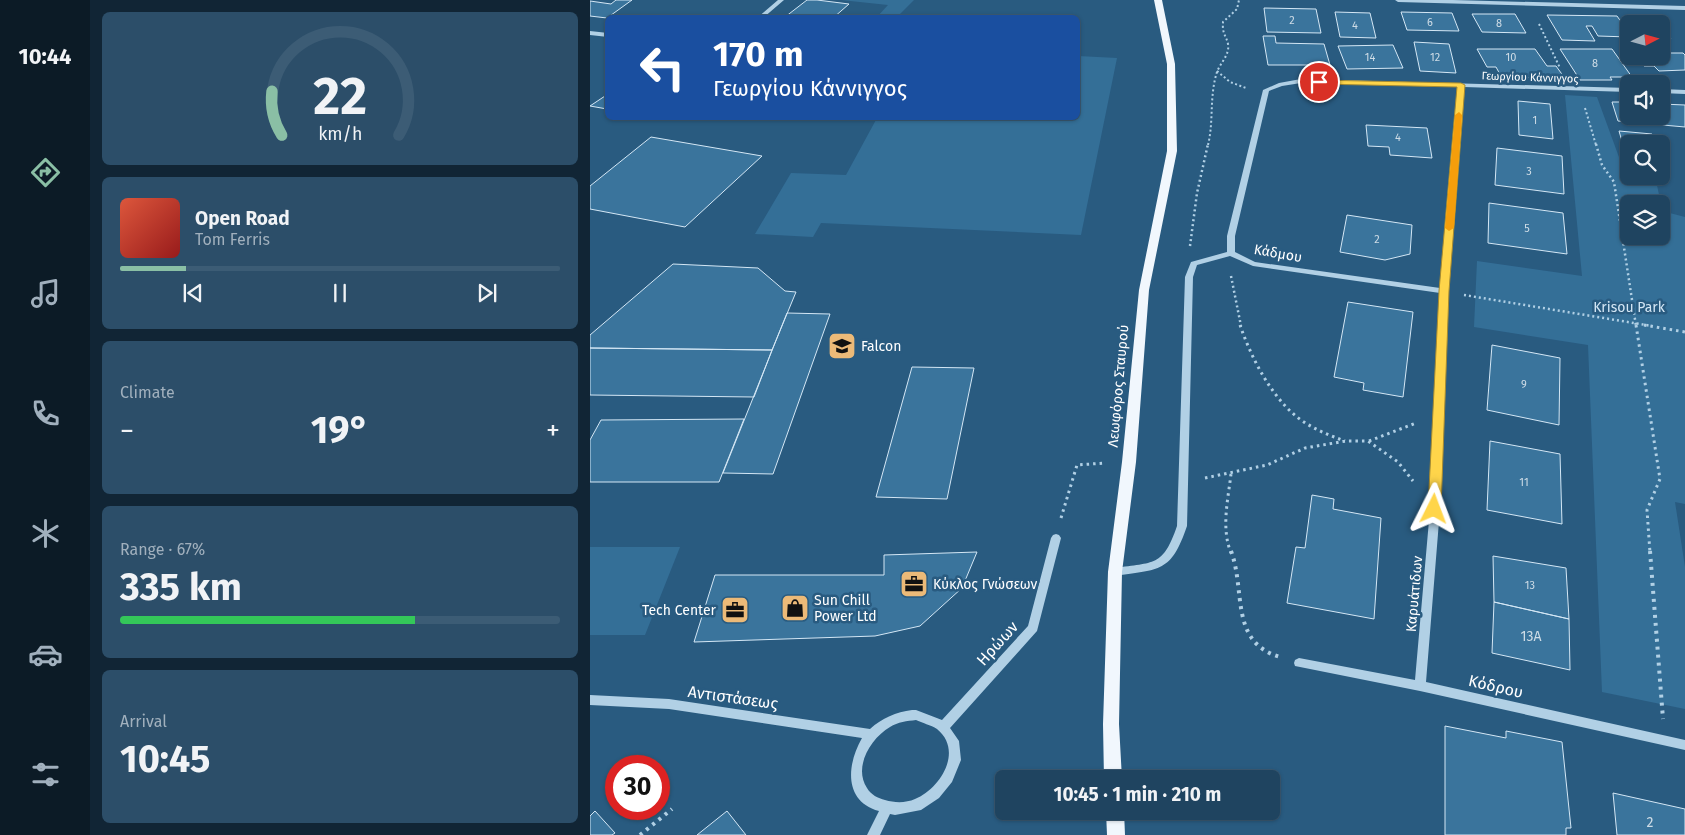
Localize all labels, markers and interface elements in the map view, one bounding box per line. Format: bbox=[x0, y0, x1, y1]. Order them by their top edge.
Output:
house number: 2 bbox=[1289, 14, 1295, 27]
north arrow bbox=[1620, 15, 1670, 65]
map controls bbox=[1620, 15, 1670, 245]
house number: 6 bbox=[1427, 16, 1433, 29]
house number: 8 bbox=[1496, 17, 1502, 30]
house number: 4 bbox=[1352, 19, 1358, 32]
text: 170 m bbox=[713, 33, 804, 75]
icon: left bbox=[630, 35, 695, 100]
text: 10:44 bbox=[18, 43, 72, 70]
house number: 14 bbox=[1365, 51, 1375, 64]
house number: 12 bbox=[1430, 51, 1440, 64]
house number: 10 bbox=[1506, 51, 1516, 64]
house number: 8 bbox=[1592, 57, 1598, 70]
pin bbox=[1298, 61, 1340, 103]
text: 22 bbox=[313, 65, 367, 128]
icon: arrive bbox=[1305, 68, 1333, 96]
street label: Γεωργίου Κάννιγγος bbox=[1481, 69, 1579, 86]
text: Γεωργίου Κάννιγγος bbox=[713, 75, 907, 102]
button: sound bbox=[1620, 75, 1670, 125]
house number: 1 bbox=[1533, 114, 1537, 127]
text: km/h bbox=[318, 123, 362, 145]
house number: 4 bbox=[1395, 131, 1401, 144]
button: search bbox=[1620, 135, 1670, 185]
icon: directions bbox=[28, 155, 63, 190]
house number: 3 bbox=[1526, 165, 1532, 178]
button: layers bbox=[1620, 195, 1670, 245]
text: Open Road bbox=[195, 207, 290, 230]
house number: 5 bbox=[1524, 222, 1530, 235]
text: Tom Ferris bbox=[195, 230, 270, 249]
house number: 2 bbox=[1374, 233, 1380, 246]
street label: Κάδμου bbox=[1252, 241, 1303, 266]
icon: music bbox=[28, 276, 63, 311]
icon: previous bbox=[179, 279, 207, 307]
icon: pause bbox=[326, 279, 354, 307]
icon: next bbox=[473, 279, 501, 307]
park label: Krisou Park bbox=[1593, 299, 1666, 316]
street label: Λεωφόρος Σταυρού bbox=[1105, 324, 1132, 448]
school or university icon: Falcon bbox=[827, 331, 857, 361]
place label: Falcon bbox=[861, 338, 901, 355]
house number: 9 bbox=[1521, 378, 1527, 391]
text: Climate bbox=[120, 383, 175, 402]
icon: phone bbox=[28, 396, 63, 431]
text: 19° bbox=[311, 407, 369, 453]
text: − bbox=[120, 414, 134, 447]
text: + bbox=[546, 414, 560, 447]
house number: 11 bbox=[1519, 476, 1529, 489]
position arrow bbox=[1407, 482, 1459, 534]
icon: climate bbox=[28, 516, 63, 551]
text: Range · 67% bbox=[120, 540, 205, 559]
street label: Καρυάτιδων bbox=[1403, 555, 1426, 633]
text: 335 km bbox=[120, 564, 242, 610]
office icon: Κύκλος Γνώσεων bbox=[899, 569, 929, 599]
place label: Κύκλος Γνώσεων bbox=[933, 576, 1037, 593]
house number: 13 bbox=[1525, 579, 1535, 592]
place label: Sun Chill Power Ltd bbox=[814, 592, 877, 625]
shop icon: Sun Chill Power Ltd bbox=[780, 593, 810, 623]
office icon: Tech Center bbox=[720, 595, 750, 625]
place label: Tech Center bbox=[642, 602, 717, 619]
street label: Ηρώων bbox=[973, 617, 1022, 669]
house number: 13A bbox=[1520, 628, 1542, 645]
icon: car bbox=[28, 637, 63, 672]
street label: Κόδρου bbox=[1467, 671, 1525, 702]
street label: Αντιστάσεως bbox=[687, 682, 780, 713]
text: Arrival bbox=[120, 712, 167, 731]
text: 10:45 bbox=[120, 736, 210, 782]
speed limit sign: 30 bbox=[605, 755, 670, 820]
icon: filters bbox=[28, 757, 63, 792]
text: 10:45 · 1 min · 210 m bbox=[1054, 783, 1221, 806]
house number: 2 bbox=[1647, 814, 1654, 831]

